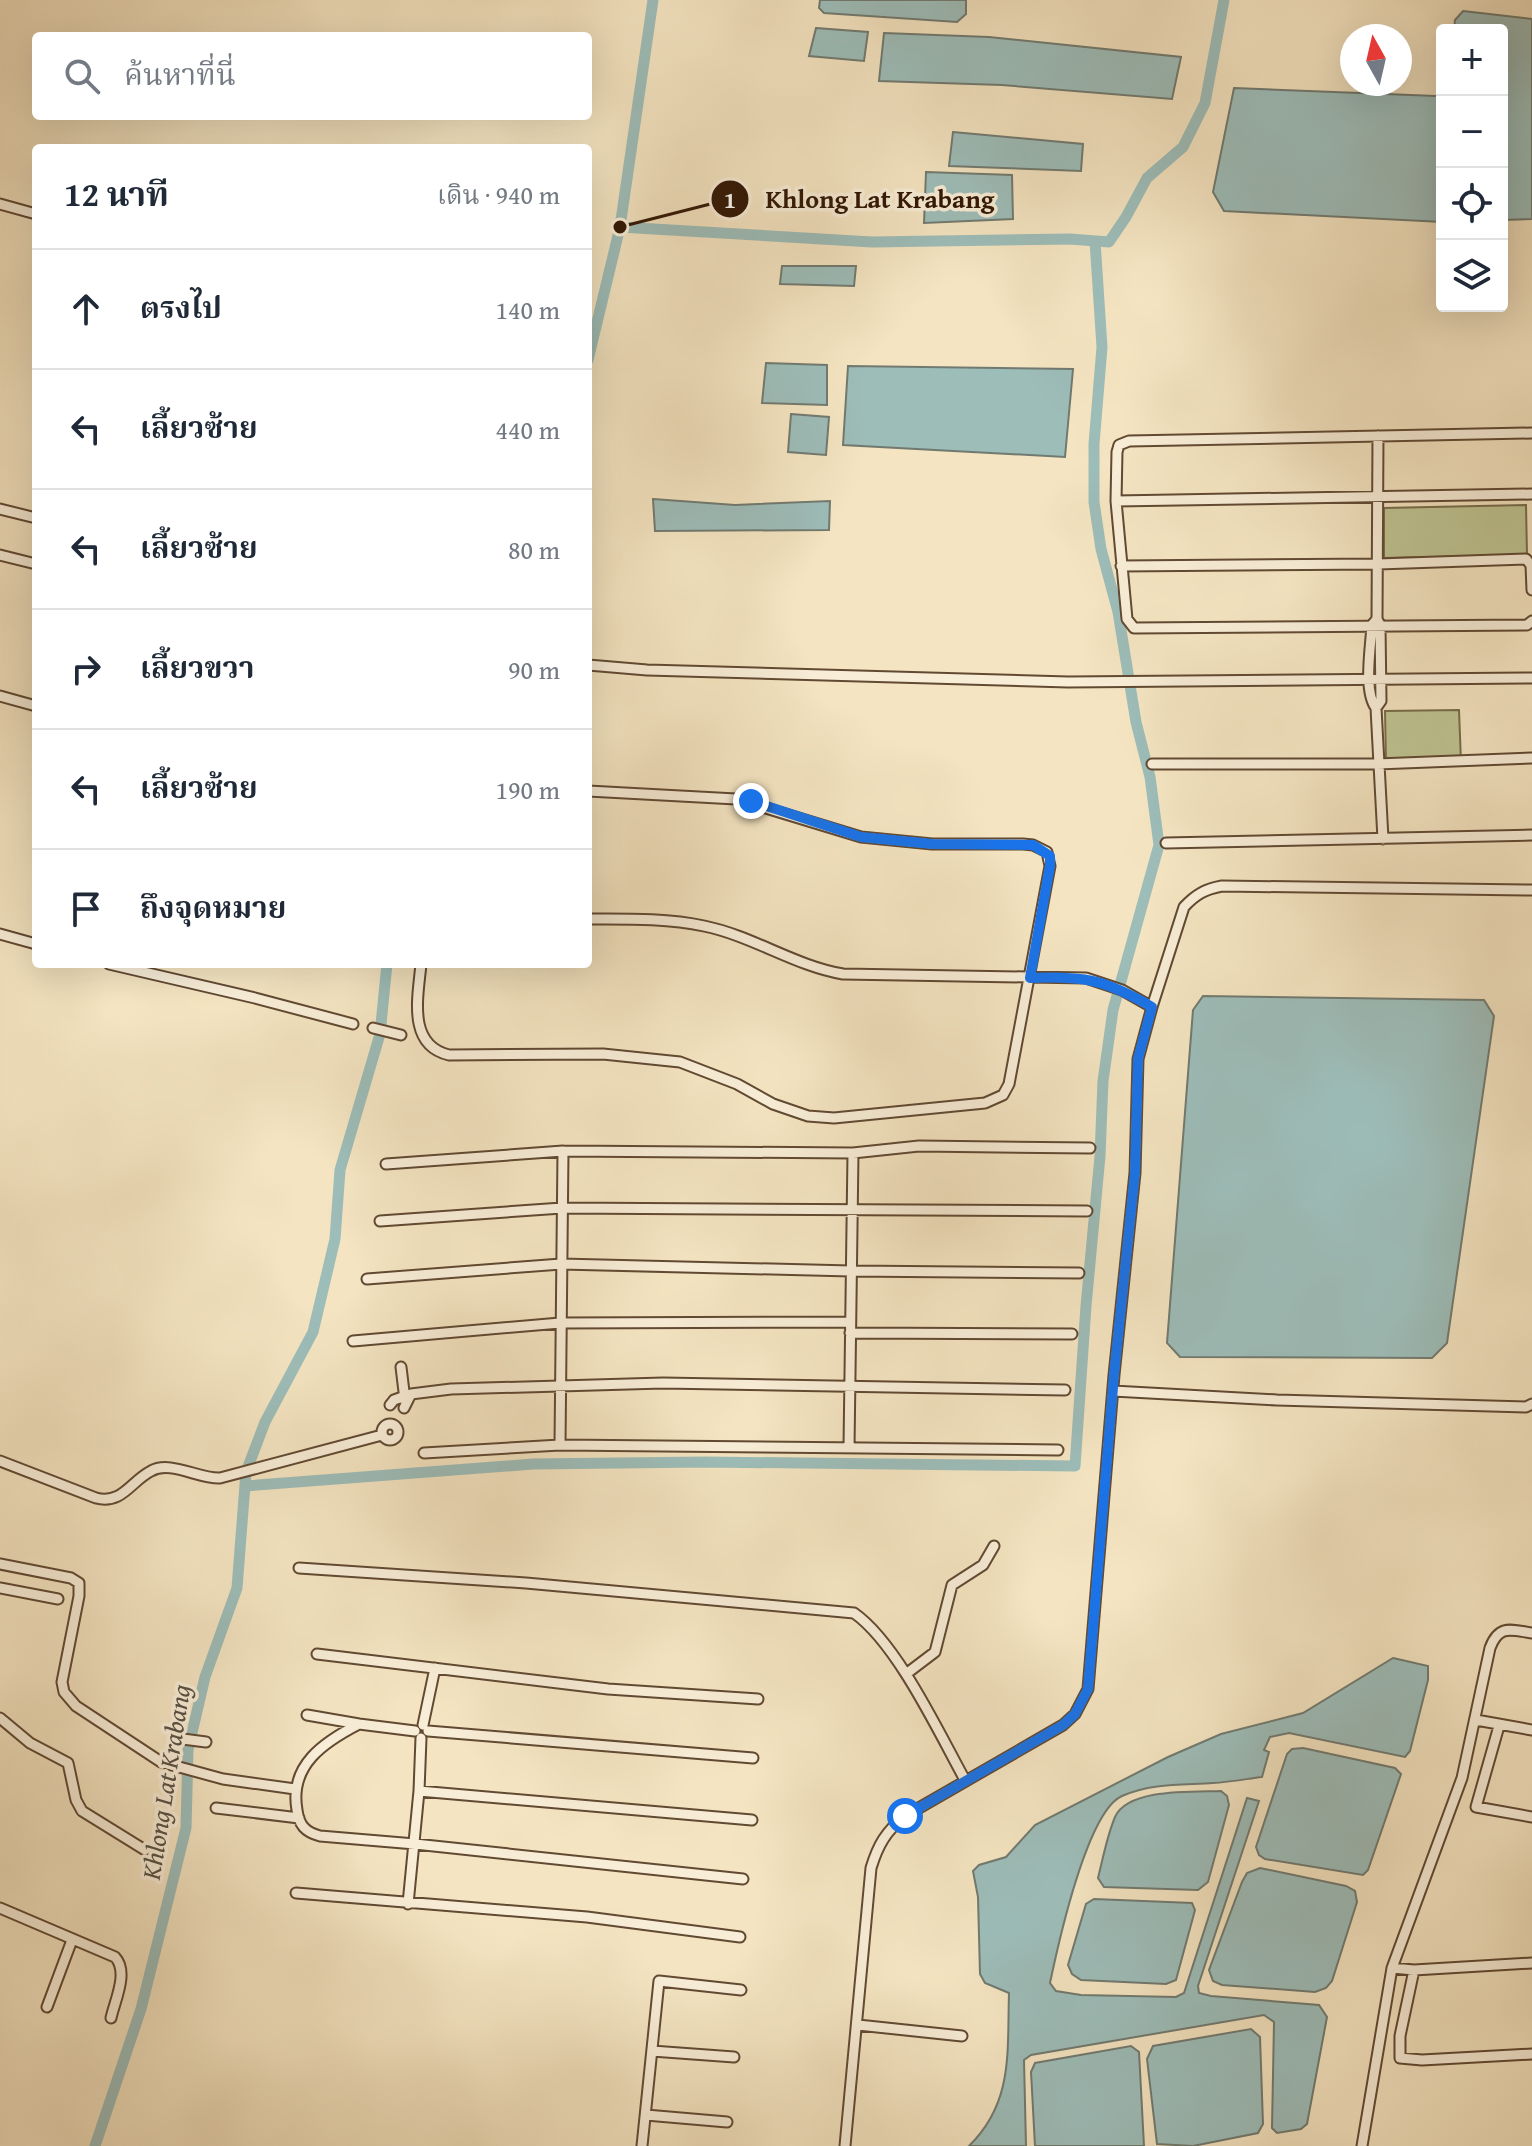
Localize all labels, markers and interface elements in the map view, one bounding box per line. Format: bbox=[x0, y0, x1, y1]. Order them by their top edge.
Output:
north arrow bbox=[1340, 24, 1412, 96]
map controls bbox=[1436, 24, 1508, 312]
button: + bbox=[1436, 24, 1508, 96]
search box bbox=[32, 32, 592, 120]
text: ค้นหาที่นี่ bbox=[124, 52, 236, 96]
icon: search bbox=[60, 54, 104, 98]
button: − bbox=[1436, 96, 1508, 168]
button: locate bbox=[1436, 168, 1508, 240]
text: 12 นาที bbox=[64, 169, 169, 218]
callout: Khlong Lat Krabang bbox=[710, 174, 1010, 224]
text: เดิน · 940 m bbox=[437, 175, 560, 214]
text: Khlong Lat Krabang bbox=[766, 179, 995, 218]
text: 1 bbox=[724, 182, 736, 217]
button: layers bbox=[1436, 240, 1508, 312]
text: ตรงไป bbox=[140, 285, 222, 329]
icon: ahead bbox=[64, 287, 108, 331]
text: 140 m bbox=[495, 290, 560, 329]
text: เลี้ยวซ้าย bbox=[140, 405, 258, 449]
icon: left bbox=[64, 407, 108, 451]
text: 440 m bbox=[495, 410, 560, 449]
text: เลี้ยวซ้าย bbox=[140, 525, 258, 569]
icon: left bbox=[64, 527, 108, 571]
text: 80 m bbox=[508, 530, 560, 569]
text: เลี้ยวขวา bbox=[140, 645, 254, 689]
icon: right bbox=[64, 647, 108, 691]
text: 90 m bbox=[508, 650, 560, 689]
text: เลี้ยวซ้าย bbox=[140, 765, 258, 809]
icon: left bbox=[64, 767, 108, 811]
text: 190 m bbox=[495, 770, 560, 809]
route end bbox=[733, 783, 769, 819]
text: ถึงจุดหมาย bbox=[140, 885, 286, 929]
icon: arrive bbox=[64, 887, 108, 931]
water label: Khlong Lat Krabang bbox=[131, 1681, 200, 1883]
route start bbox=[887, 1798, 923, 1834]

